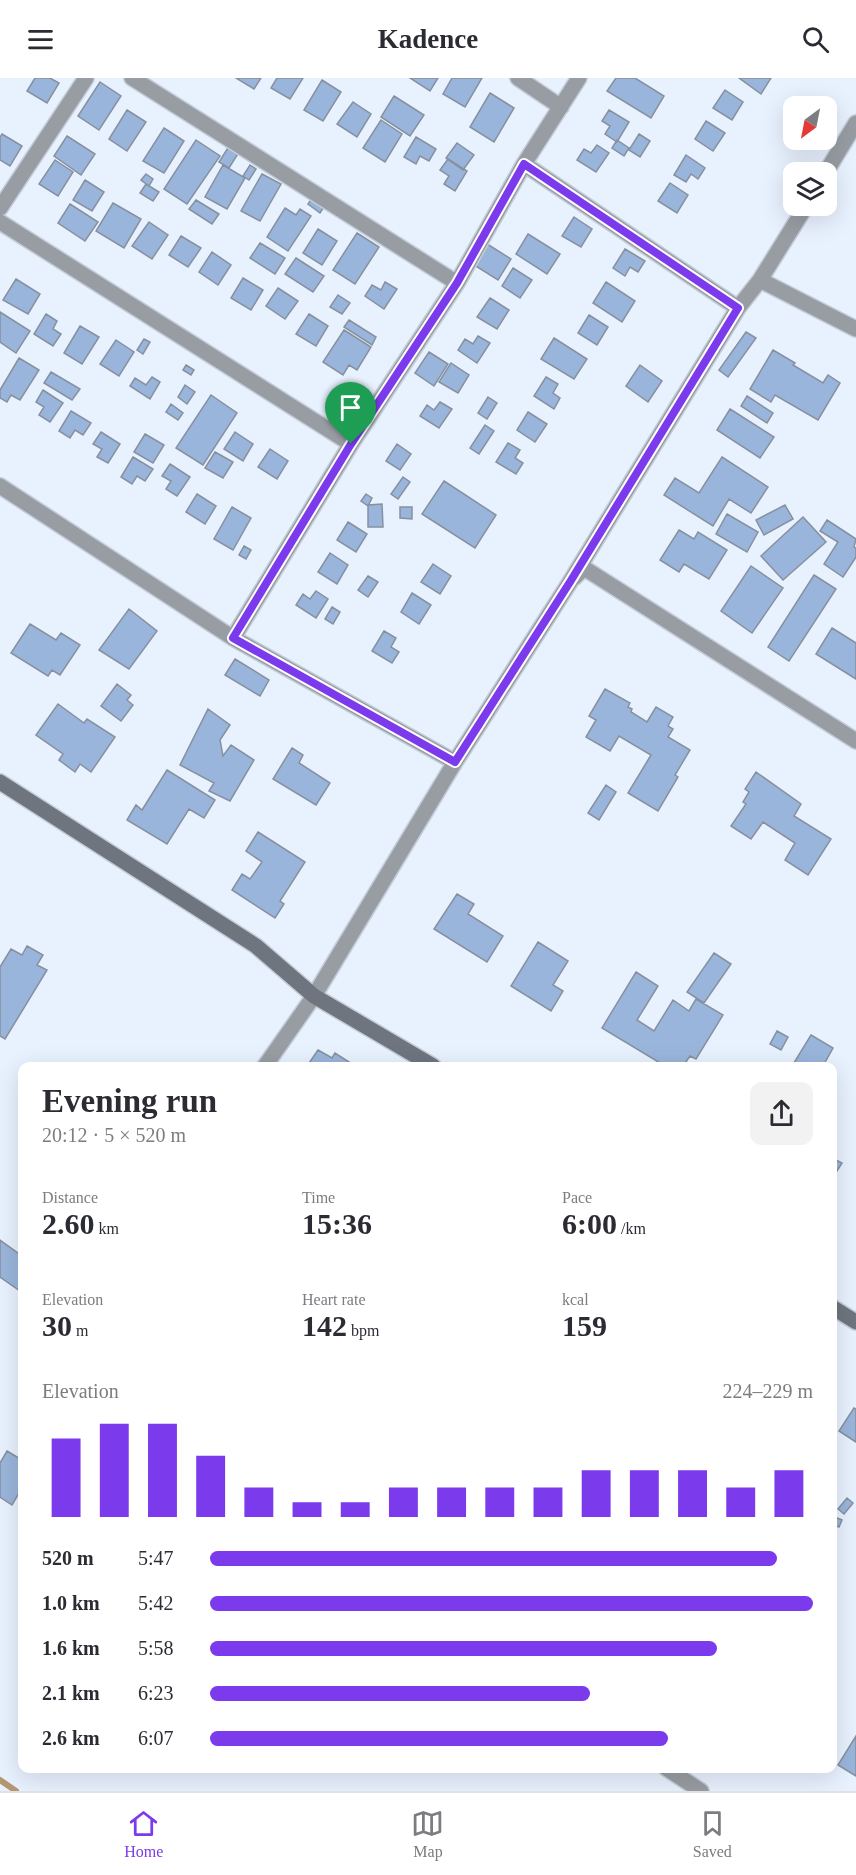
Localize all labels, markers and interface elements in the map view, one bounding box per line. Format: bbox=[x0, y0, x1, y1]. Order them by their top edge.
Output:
icon: menu bbox=[24, 23, 57, 56]
icon: search bbox=[799, 23, 832, 56]
text: Kadence bbox=[378, 24, 478, 54]
north arrow bbox=[783, 96, 837, 150]
map controls bbox=[783, 96, 837, 216]
button: layers bbox=[783, 162, 837, 216]
pin bbox=[325, 382, 376, 444]
icon: arrive bbox=[334, 391, 367, 424]
button: share bbox=[750, 1082, 813, 1145]
text: Evening run bbox=[42, 1083, 217, 1119]
text: 20:12 · 5 × 520 m bbox=[42, 1124, 186, 1146]
text: Distance bbox=[42, 1189, 98, 1206]
text: Time bbox=[302, 1189, 335, 1206]
text: Pace bbox=[562, 1189, 592, 1206]
text: 2.60 bbox=[42, 1207, 95, 1240]
text: 15:36 bbox=[302, 1207, 372, 1240]
text: 6:00 bbox=[562, 1207, 617, 1240]
text: km bbox=[95, 1220, 119, 1237]
text: /km bbox=[617, 1220, 646, 1237]
text: Elevation bbox=[42, 1291, 103, 1308]
text: Heart rate bbox=[302, 1291, 366, 1308]
text: kcal bbox=[562, 1291, 589, 1308]
text: 30 bbox=[42, 1309, 72, 1342]
text: 142 bbox=[302, 1309, 347, 1342]
text: 159 bbox=[562, 1309, 607, 1342]
text: m bbox=[72, 1322, 88, 1339]
text: bpm bbox=[347, 1322, 379, 1339]
text: Elevation bbox=[42, 1380, 119, 1402]
text: 224–229 m bbox=[722, 1380, 813, 1402]
text: 520 m bbox=[42, 1547, 94, 1569]
text: 5:47 bbox=[138, 1547, 174, 1569]
text: 1.0 km bbox=[42, 1592, 100, 1614]
text: 5:42 bbox=[138, 1592, 174, 1614]
text: 1.6 km bbox=[42, 1637, 100, 1659]
text: 5:58 bbox=[138, 1637, 174, 1659]
text: 2.1 km bbox=[42, 1682, 100, 1704]
text: 6:23 bbox=[138, 1682, 174, 1704]
text: 2.6 km bbox=[42, 1727, 100, 1749]
text: 6:07 bbox=[138, 1727, 174, 1749]
tab: Home bbox=[124, 1807, 163, 1861]
tab: Map bbox=[411, 1807, 444, 1861]
tab: Saved bbox=[693, 1807, 732, 1861]

